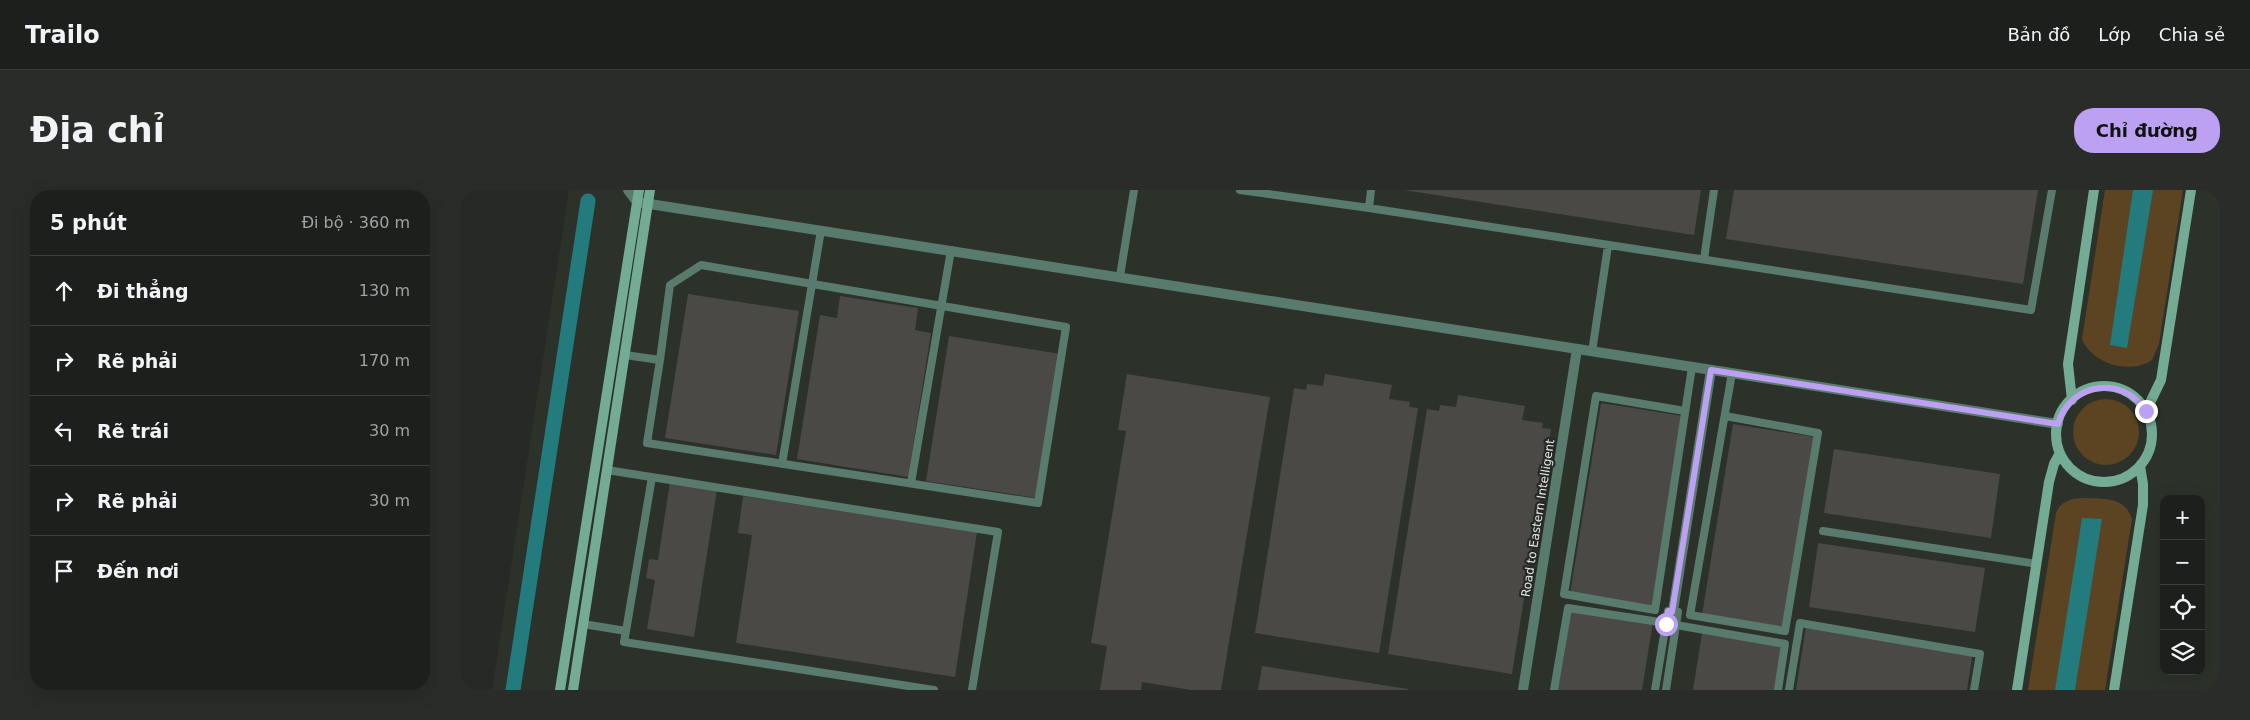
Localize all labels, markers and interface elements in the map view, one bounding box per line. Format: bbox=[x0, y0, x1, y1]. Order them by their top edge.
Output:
text: Trailo bbox=[25, 21, 100, 49]
text: Bản đồ bbox=[2007, 24, 2070, 45]
text: Lớp bbox=[2098, 24, 2131, 45]
text: Chia sẻ bbox=[2159, 24, 2225, 45]
button: Chỉ đường bbox=[2074, 108, 2220, 153]
text: Địa chỉ bbox=[30, 110, 165, 150]
text: 5 phút bbox=[50, 211, 127, 235]
text: Đi bộ · 360 m bbox=[302, 213, 410, 232]
icon: ahead bbox=[50, 277, 78, 305]
text: Đi thẳng bbox=[97, 280, 189, 302]
text: 130 m bbox=[359, 281, 410, 300]
icon: right bbox=[50, 347, 78, 375]
text: Rẽ phải bbox=[97, 350, 178, 372]
text: 170 m bbox=[359, 351, 410, 370]
route end bbox=[2135, 400, 2158, 423]
icon: left bbox=[50, 417, 78, 445]
text: Rẽ trái bbox=[97, 420, 169, 442]
text: 30 m bbox=[369, 421, 410, 440]
street label: Road to Eastern Intelligent bbox=[1519, 438, 1557, 598]
icon: right bbox=[50, 487, 78, 515]
text: Rẽ phải bbox=[97, 490, 178, 512]
text: 30 m bbox=[369, 491, 410, 510]
map controls bbox=[2160, 495, 2205, 675]
button: + bbox=[2160, 495, 2205, 540]
button: − bbox=[2160, 540, 2205, 585]
icon: arrive bbox=[50, 557, 78, 585]
text: Đến nơi bbox=[97, 560, 179, 582]
button: locate bbox=[2160, 585, 2205, 630]
route start bbox=[1655, 613, 1678, 636]
button: layers bbox=[2160, 630, 2205, 675]

